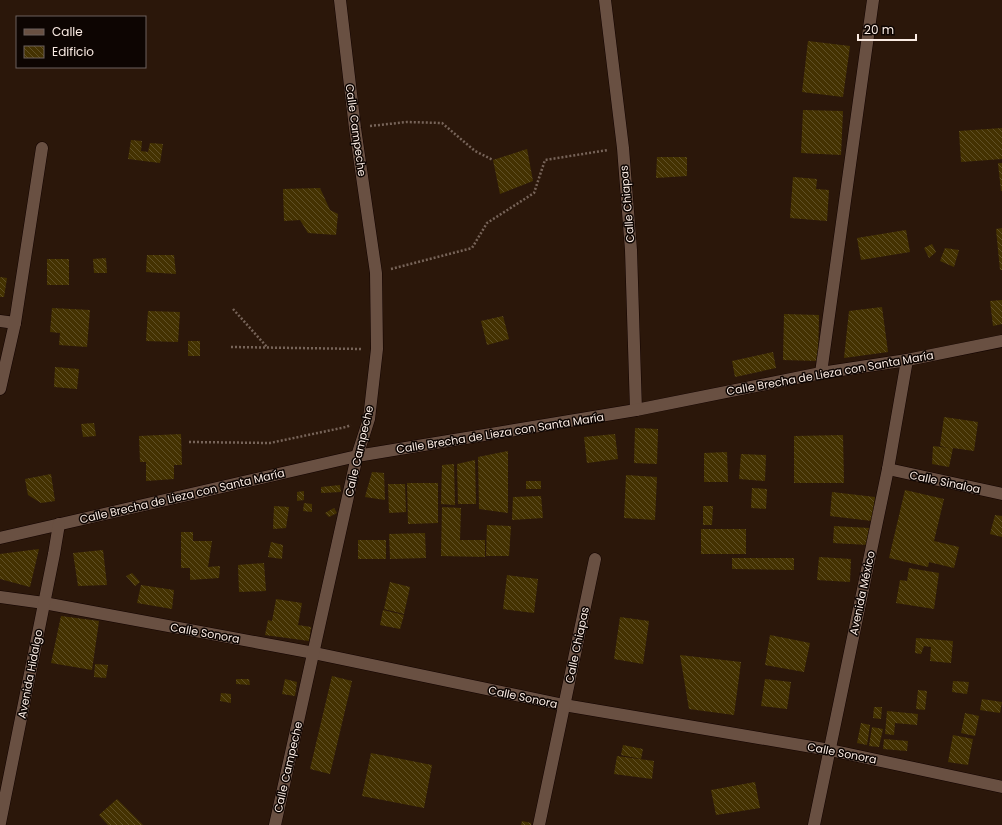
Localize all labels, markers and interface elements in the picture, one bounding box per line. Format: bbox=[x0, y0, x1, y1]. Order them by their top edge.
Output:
legend bbox=[16, 16, 146, 68]
scale bar bbox=[858, 16, 916, 42]
text: 20 m bbox=[864, 21, 894, 38]
text: Calle bbox=[52, 23, 83, 40]
text: Edificio bbox=[52, 43, 94, 60]
street label: Calle Campeche bbox=[342, 83, 370, 177]
street label: Calle Chiapas bbox=[616, 165, 638, 243]
street label: Calle Brecha de Lieza con Santa María bbox=[725, 347, 935, 399]
street label: Calle Campeche bbox=[341, 404, 377, 498]
street label: Calle Brecha de Lieza con Santa María bbox=[395, 409, 605, 457]
street label: Calle Brecha de Lieza con Santa María bbox=[78, 465, 286, 527]
street label: Calle Sinaloa bbox=[908, 467, 982, 497]
street label: Avenida México bbox=[845, 549, 879, 637]
street label: Calle Chiapas bbox=[561, 605, 593, 685]
street label: Calle Sonora bbox=[169, 619, 241, 647]
street label: Avenida Hidalgo bbox=[14, 628, 46, 720]
street label: Calle Sonora bbox=[487, 682, 559, 712]
street label: Calle Campeche bbox=[270, 720, 306, 814]
street label: Calle Sonora bbox=[806, 738, 878, 768]

